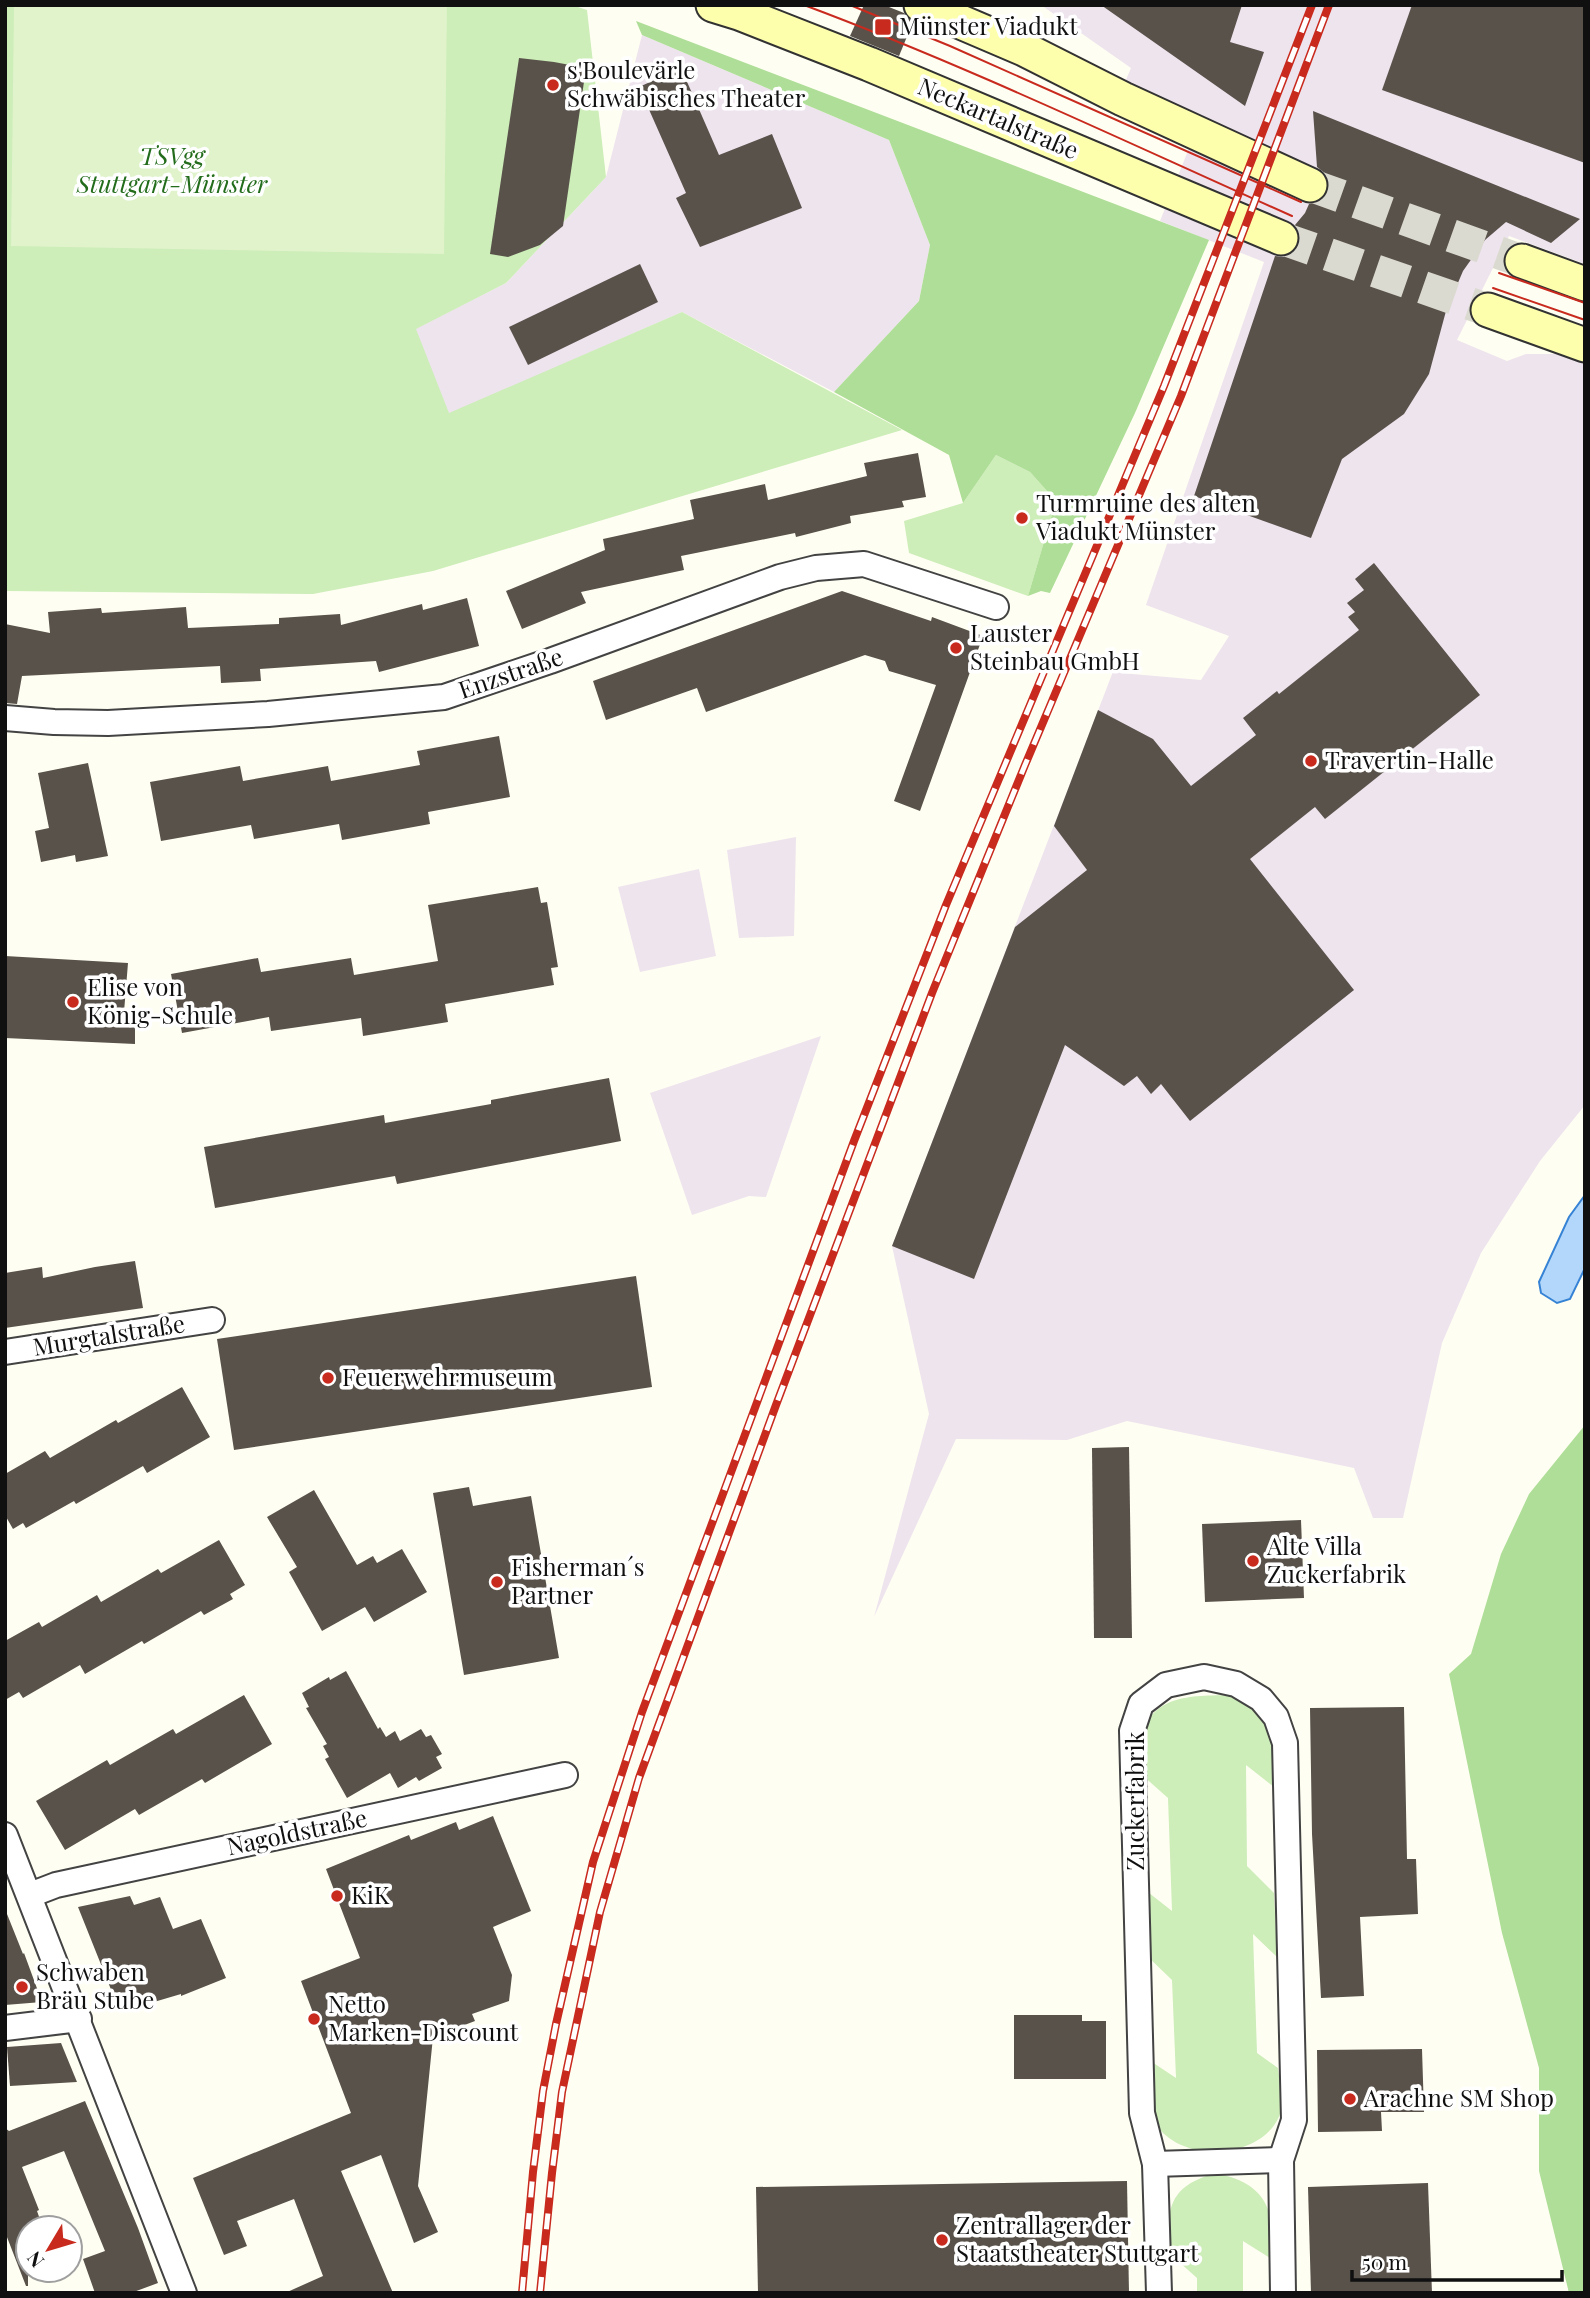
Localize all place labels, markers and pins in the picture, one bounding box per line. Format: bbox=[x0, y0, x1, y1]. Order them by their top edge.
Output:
place label: Münster Viadukt bbox=[899, 9, 1078, 41]
marker: Münster Viadukt bbox=[873, 17, 893, 37]
place label: s'Boulevärle Schwäbisches Theater bbox=[567, 53, 806, 113]
marker: s'Boulevärle Schwäbisches Theater bbox=[545, 77, 561, 93]
place label: Turmruine des alten Viadukt Münster bbox=[1035, 486, 1256, 546]
marker: Turmruine des alten Viadukt Münster bbox=[1014, 510, 1030, 526]
place label: Lauster Steinbau GmbH bbox=[970, 616, 1140, 676]
marker: Lauster Steinbau GmbH bbox=[948, 640, 964, 656]
place label: Travertin-Halle bbox=[1325, 743, 1494, 775]
marker: Travertin-Halle bbox=[1303, 753, 1319, 769]
place label: Elise von König-Schule bbox=[87, 970, 233, 1030]
marker: Elise von König-Schule bbox=[65, 994, 81, 1010]
place label: Feuerwehrmuseum bbox=[342, 1360, 553, 1392]
marker: Feuerwehrmuseum bbox=[320, 1370, 336, 1386]
place label: Alte Villa Zuckerfabrik bbox=[1266, 1529, 1407, 1589]
place label: Fisherman´s Partner bbox=[511, 1550, 644, 1610]
marker: Alte Villa Zuckerfabrik bbox=[1245, 1553, 1261, 1569]
marker: Fisherman´s Partner bbox=[489, 1574, 505, 1590]
place label: KiK bbox=[351, 1878, 390, 1910]
marker: KiK bbox=[329, 1888, 345, 1904]
place label: Schwaben Bräu Stube bbox=[36, 1955, 154, 2015]
marker: Schwaben Bräu Stube bbox=[14, 1979, 30, 1995]
place label: Netto Marken-Discount bbox=[328, 1987, 519, 2047]
marker: Netto Marken-Discount bbox=[306, 2011, 322, 2027]
place label: Arachne SM Shop bbox=[1363, 2081, 1554, 2113]
marker: Arachne SM Shop bbox=[1342, 2091, 1358, 2107]
place label: Zentrallager der Staatstheater Stuttgart bbox=[956, 2208, 1199, 2268]
marker: Zentrallager der Staatstheater Stuttgart bbox=[934, 2232, 950, 2248]

